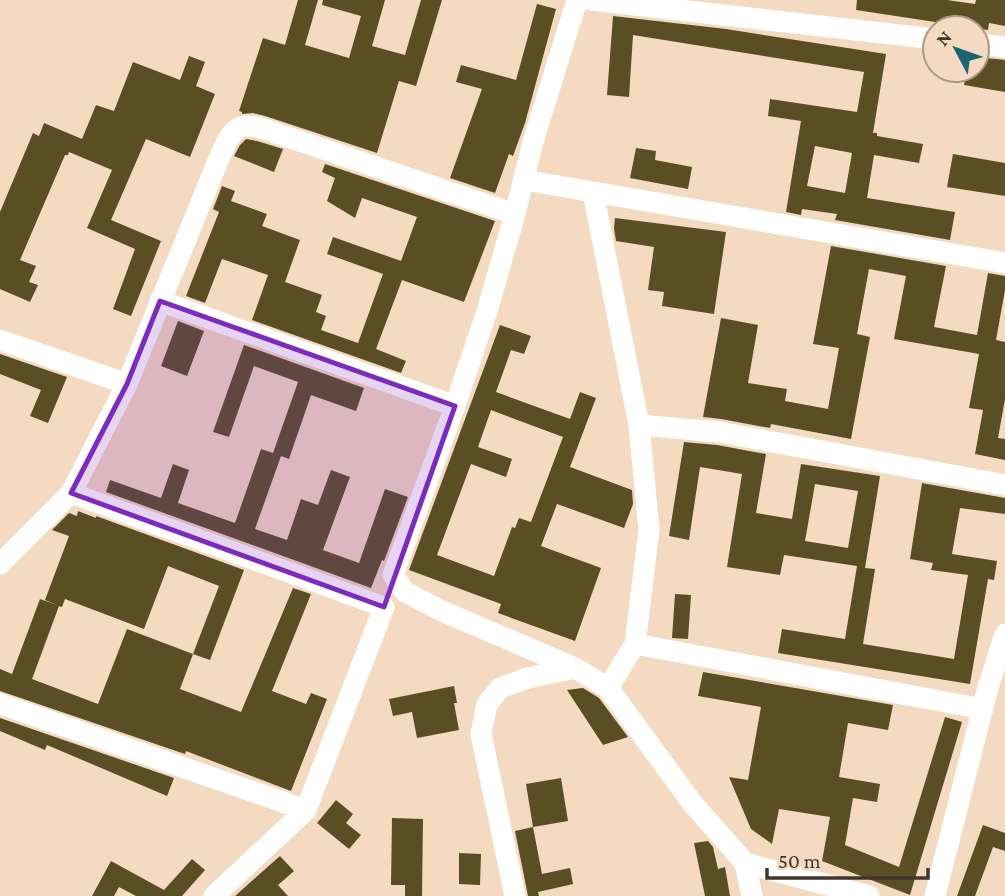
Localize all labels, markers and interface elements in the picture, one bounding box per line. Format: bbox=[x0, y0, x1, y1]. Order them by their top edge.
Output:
north arrow bbox=[921, 14, 991, 84]
text: N bbox=[931, 26, 956, 50]
scale bar bbox=[767, 836, 928, 880]
text: 50 m bbox=[778, 849, 821, 873]

